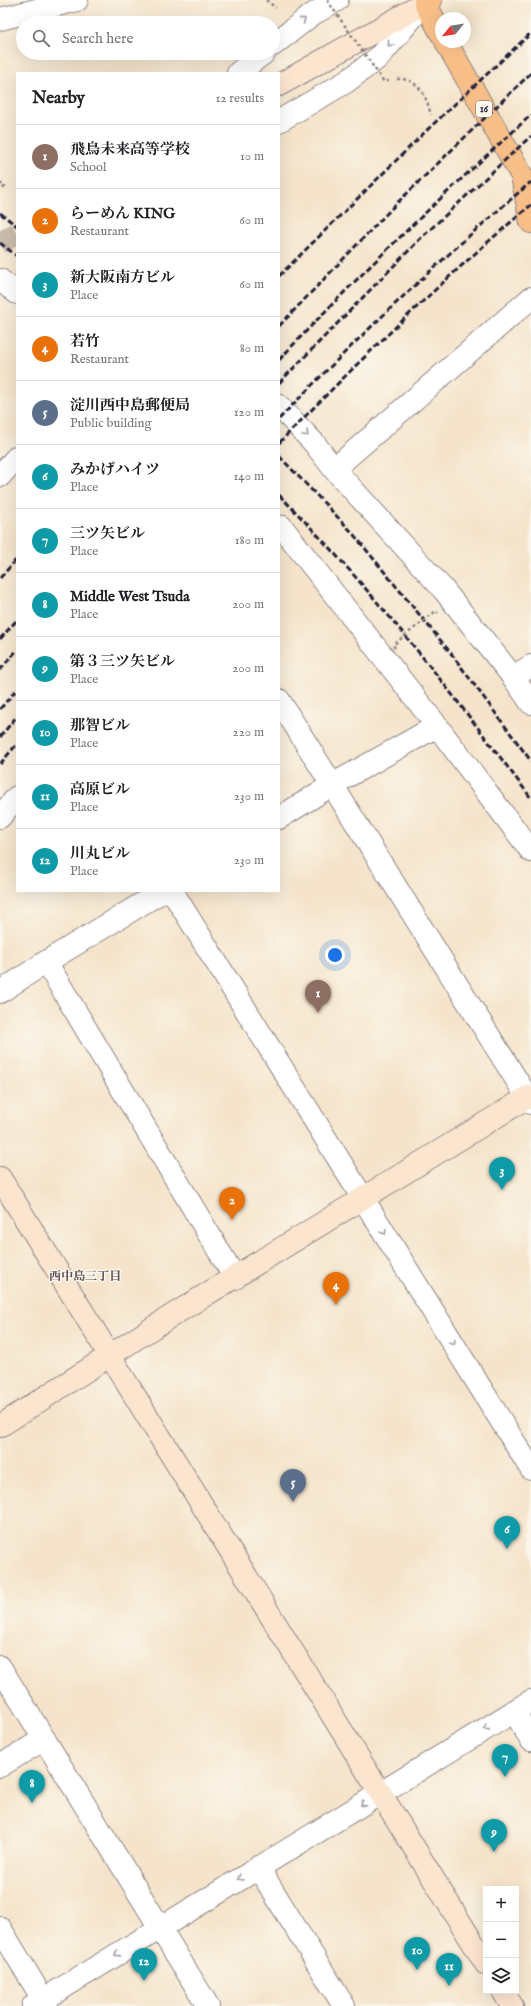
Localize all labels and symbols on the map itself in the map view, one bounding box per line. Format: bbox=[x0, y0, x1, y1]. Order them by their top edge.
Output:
north arrow bbox=[435, 12, 471, 48]
one-way arrow bbox=[299, 18, 306, 25]
one-way arrow bbox=[388, 39, 395, 46]
road number: 16 bbox=[476, 101, 492, 117]
one-way arrow bbox=[301, 429, 309, 437]
your location bbox=[325, 945, 345, 965]
pin: 1 bbox=[305, 980, 331, 1013]
pin: 3 bbox=[489, 1157, 515, 1190]
pin: 2 bbox=[219, 1187, 245, 1220]
one-way arrow bbox=[380, 1228, 387, 1235]
district label: 西中島三丁目 bbox=[49, 1269, 121, 1284]
pin: 4 bbox=[323, 1272, 349, 1305]
one-way arrow bbox=[448, 1338, 455, 1345]
pin: 5 bbox=[280, 1469, 306, 1502]
pin: 6 bbox=[494, 1516, 520, 1549]
one-way arrow bbox=[483, 1724, 490, 1731]
pin: 7 bbox=[492, 1744, 518, 1777]
pin: 8 bbox=[19, 1770, 45, 1803]
one-way arrow bbox=[360, 1799, 367, 1806]
pin: 9 bbox=[481, 1819, 507, 1852]
one-way arrow bbox=[237, 1874, 244, 1881]
pin: 10 bbox=[404, 1937, 430, 1970]
pin: 12 bbox=[131, 1948, 157, 1981]
one-way arrow bbox=[114, 1949, 121, 1957]
pin: 11 bbox=[436, 1953, 462, 1986]

